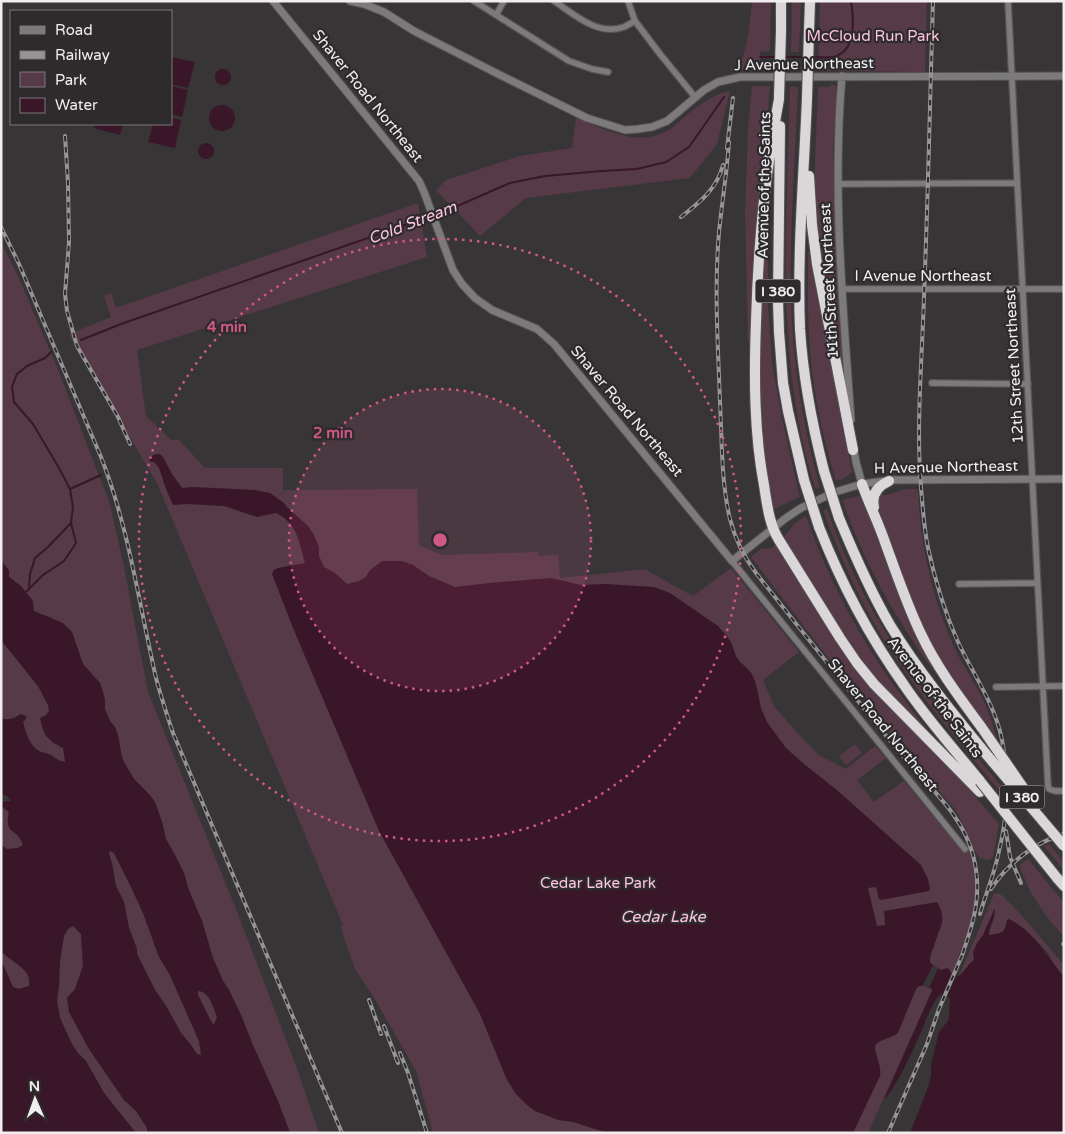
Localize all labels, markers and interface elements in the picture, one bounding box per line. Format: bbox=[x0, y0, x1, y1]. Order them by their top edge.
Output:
legend bbox=[10, 10, 172, 125]
text: Road bbox=[55, 21, 93, 39]
street label: Shaver Road Northeast bbox=[309, 26, 427, 166]
park label: McCloud Run Park bbox=[807, 27, 939, 45]
text: Railway bbox=[55, 46, 110, 64]
street label: J Avenue Northeast bbox=[734, 54, 874, 74]
text: Park bbox=[55, 71, 87, 89]
text: Water bbox=[55, 96, 98, 114]
street label: Avenue of the Saints bbox=[754, 111, 774, 259]
water label: Cold Stream bbox=[365, 197, 460, 249]
street label: 11th Street Northeast bbox=[816, 203, 842, 359]
street label: I Avenue Northeast bbox=[854, 267, 992, 285]
road number: I 380 bbox=[756, 280, 800, 302]
street label: 12th Street Northeast bbox=[1001, 288, 1027, 444]
text: 4 min bbox=[207, 318, 247, 336]
street label: Shaver Road Northeast bbox=[567, 342, 687, 480]
text: 2 min bbox=[313, 424, 353, 442]
street label: H Avenue Northeast bbox=[874, 457, 1018, 477]
centre of rings bbox=[431, 531, 449, 549]
street label: Avenue of the Saints bbox=[884, 633, 986, 761]
street label: Shaver Road Northeast bbox=[824, 655, 942, 795]
road number: I 380 bbox=[1000, 786, 1044, 809]
park label: Cedar Lake Park bbox=[540, 874, 656, 892]
water label: Cedar Lake bbox=[620, 907, 707, 927]
north arrow bbox=[10, 1074, 60, 1124]
text: N bbox=[29, 1078, 40, 1095]

